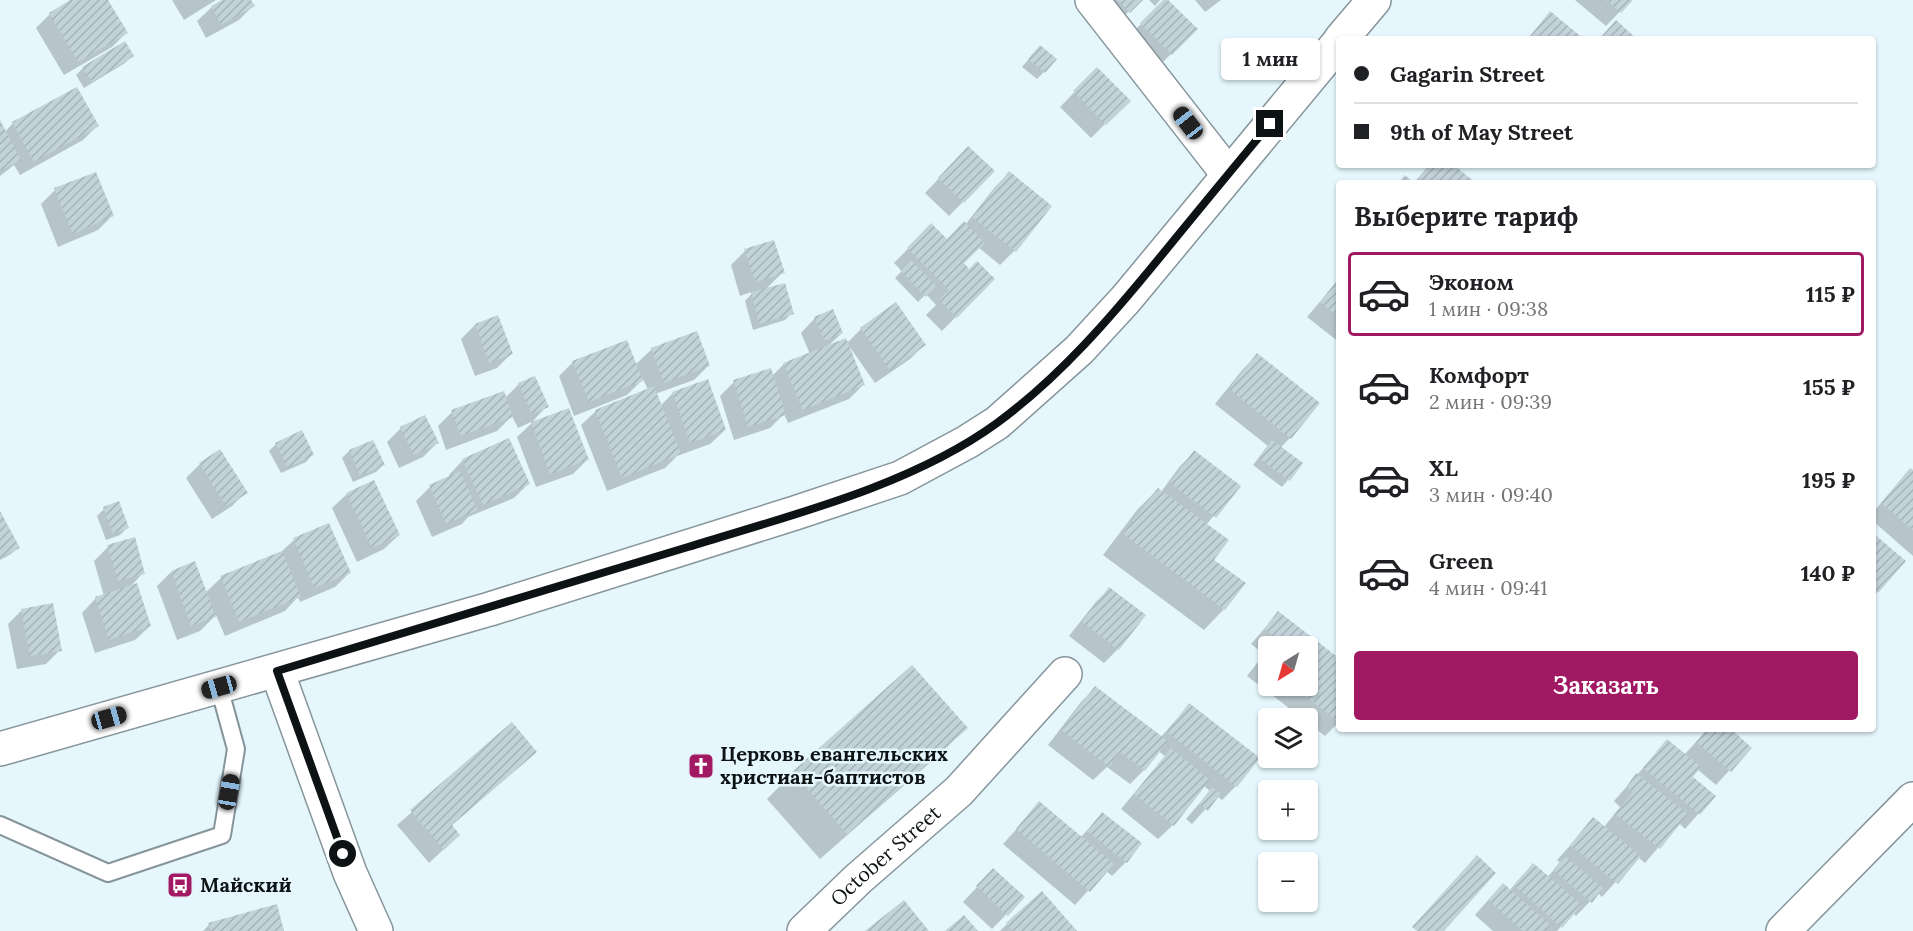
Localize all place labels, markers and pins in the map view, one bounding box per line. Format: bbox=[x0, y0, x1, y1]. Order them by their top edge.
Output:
place label: Церковь евангельских христиан-баптистов bbox=[720, 741, 948, 789]
church icon: Церковь евангельских христиан-баптистов bbox=[686, 751, 716, 781]
bus stop icon: Майский bbox=[165, 870, 195, 900]
place label: Майский bbox=[200, 872, 292, 897]

